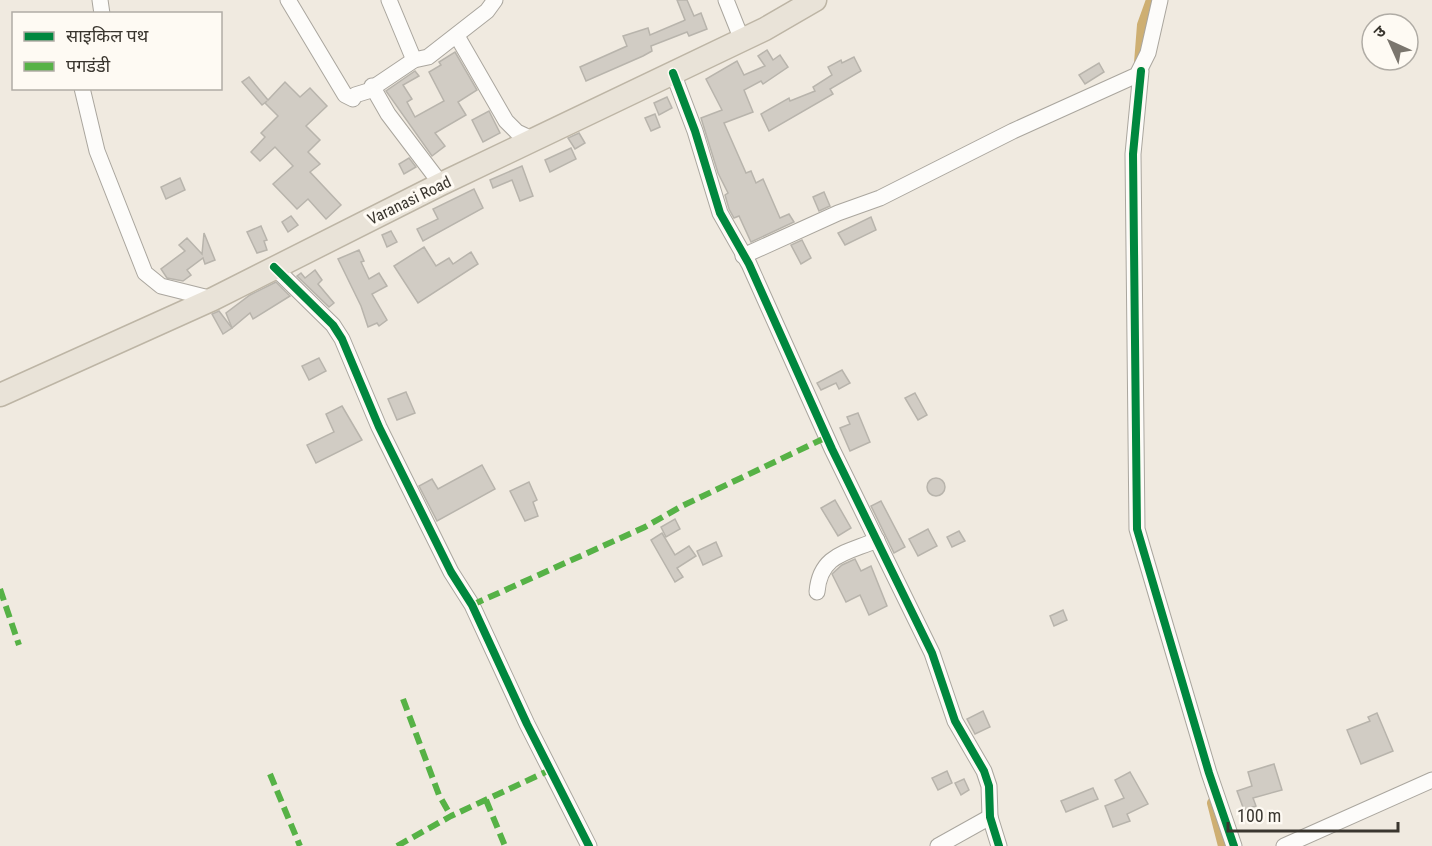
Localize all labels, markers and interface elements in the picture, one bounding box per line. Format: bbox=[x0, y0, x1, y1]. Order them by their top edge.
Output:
legend bbox=[12, 12, 222, 90]
north arrow bbox=[1360, 12, 1420, 72]
text: उ bbox=[1370, 21, 1390, 42]
text: साइकिल पथ bbox=[66, 25, 149, 46]
text: पगडंडी bbox=[66, 55, 111, 76]
street label: Varanasi Road bbox=[364, 172, 454, 229]
scale bar bbox=[1228, 795, 1398, 833]
text: 100 m bbox=[1237, 805, 1281, 826]

